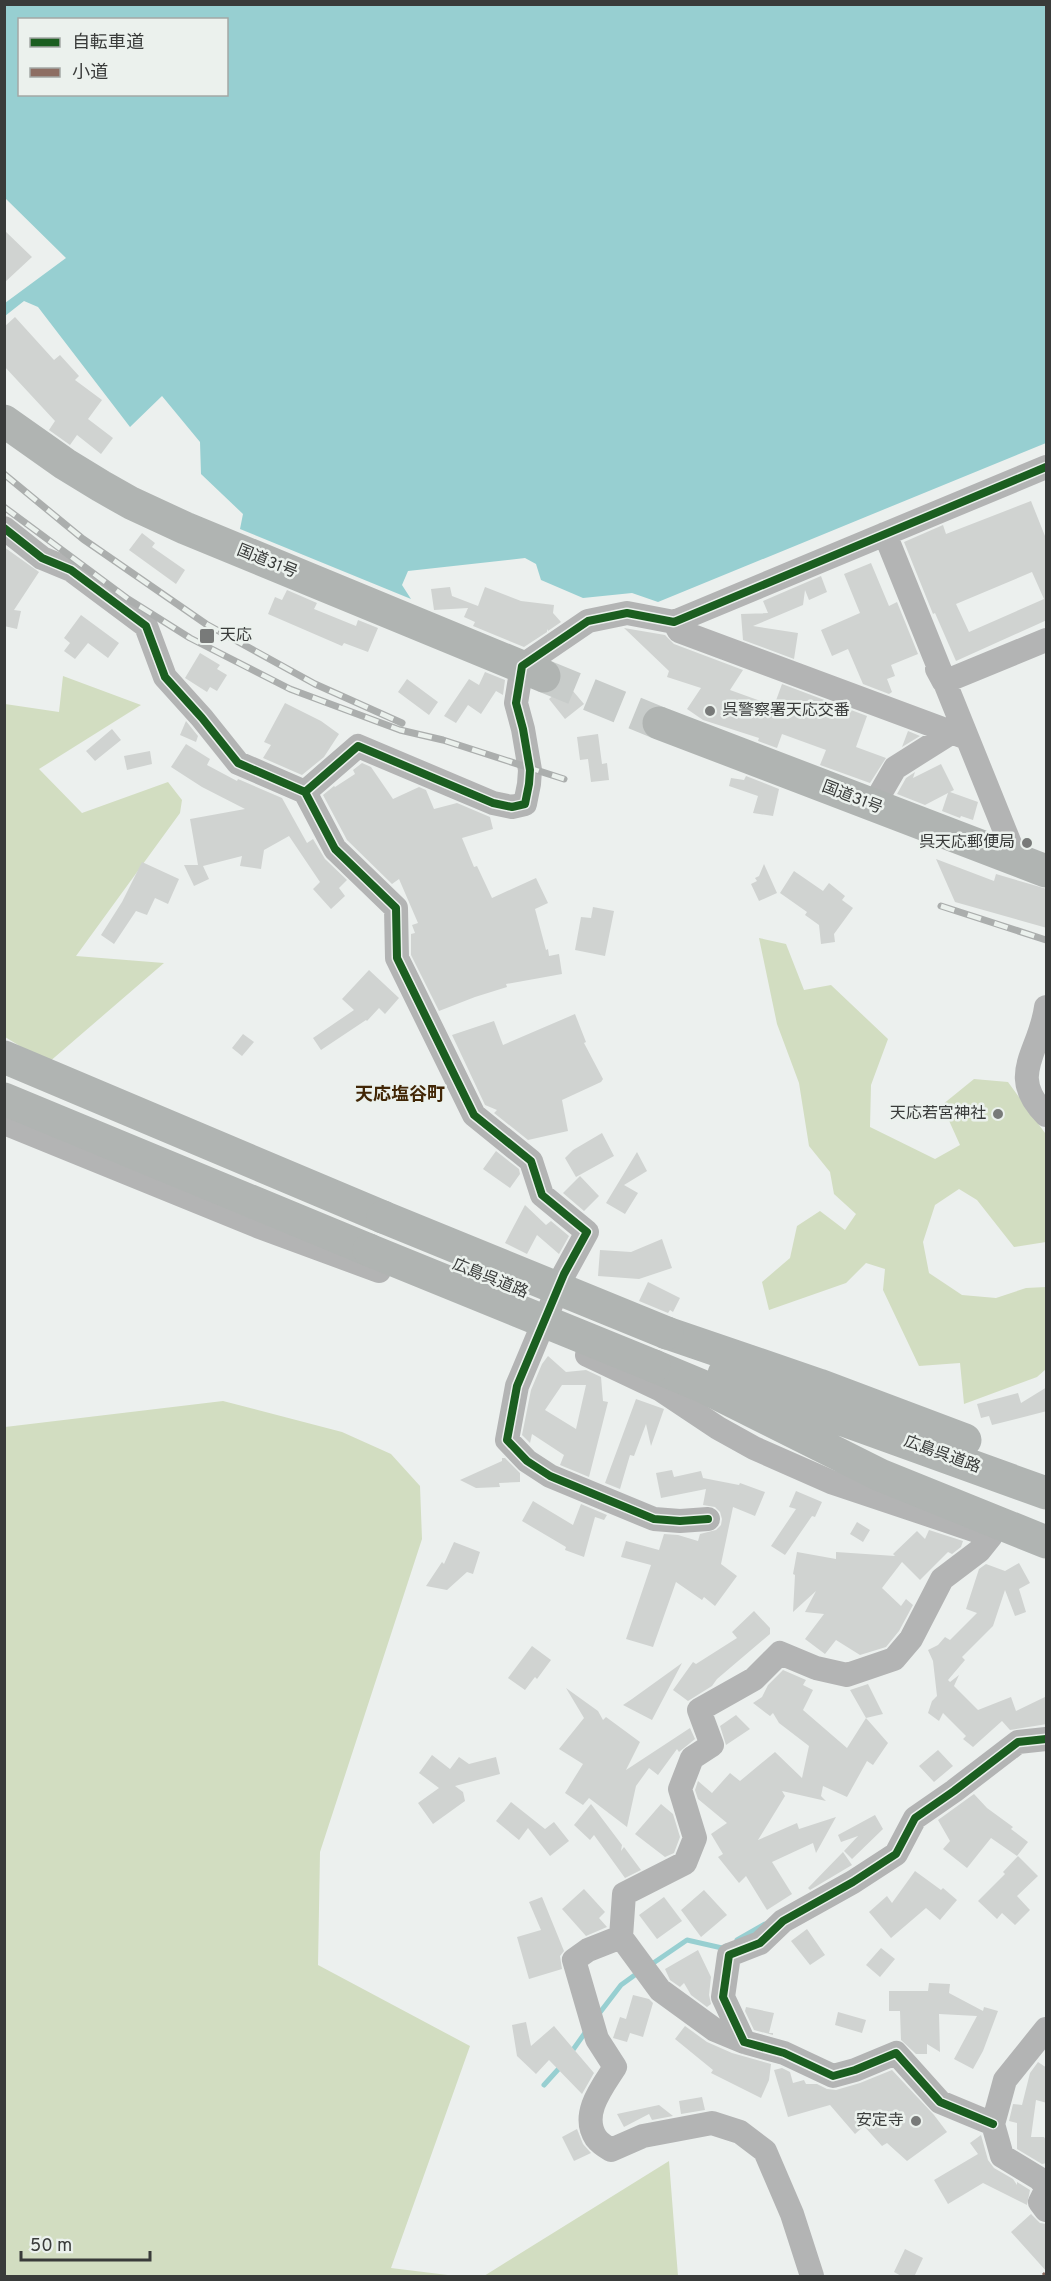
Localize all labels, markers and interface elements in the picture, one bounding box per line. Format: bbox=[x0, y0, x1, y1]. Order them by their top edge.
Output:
legend bbox=[18, 18, 228, 96]
text: 自転車道 bbox=[72, 32, 144, 55]
text: 小道 bbox=[72, 62, 108, 85]
street label: 国道31号 bbox=[234, 541, 300, 583]
place label: 天応 bbox=[220, 626, 252, 646]
marker: 天応 bbox=[198, 627, 216, 645]
place label: 呉警察署天応交番 bbox=[722, 701, 850, 721]
marker: 呉警察署天応交番 bbox=[703, 704, 717, 718]
street label: 国道31号 bbox=[819, 777, 885, 819]
place label: 呉天応郵便局 bbox=[919, 833, 1015, 853]
marker: 呉天応郵便局 bbox=[1020, 836, 1034, 850]
district label: 天応塩谷町 bbox=[355, 1084, 445, 1107]
place label: 天応若宮神社 bbox=[890, 1104, 986, 1124]
marker: 天応若宮神社 bbox=[991, 1107, 1005, 1121]
street label: 広島呉道路 bbox=[449, 1255, 531, 1303]
street label: 広島呉道路 bbox=[901, 1432, 983, 1478]
place label: 安定寺 bbox=[856, 2111, 904, 2131]
marker: 安定寺 bbox=[909, 2114, 923, 2128]
scale bar bbox=[21, 2224, 150, 2262]
text: 50 m bbox=[30, 2235, 72, 2258]

